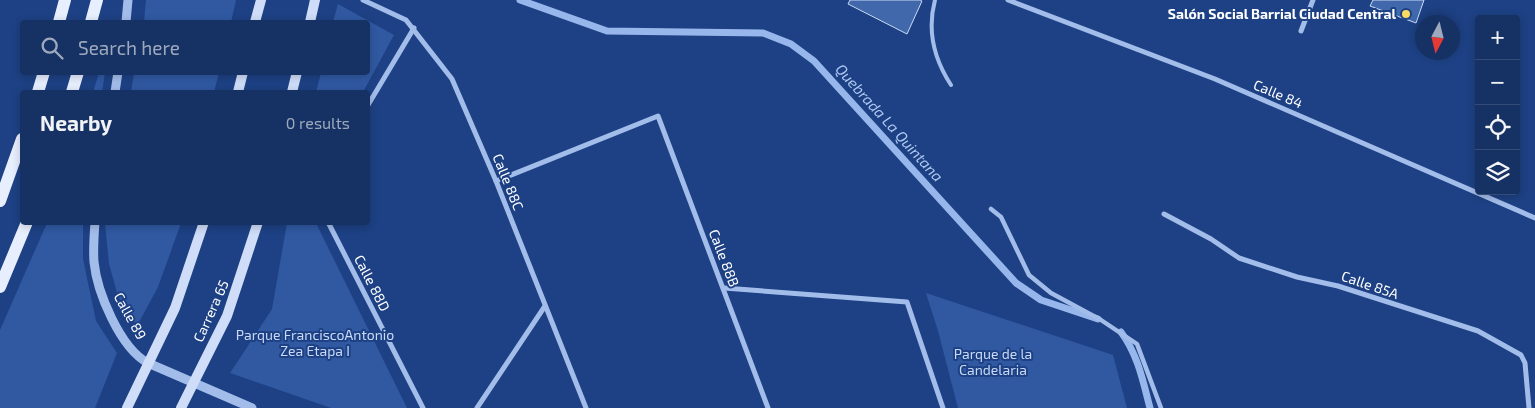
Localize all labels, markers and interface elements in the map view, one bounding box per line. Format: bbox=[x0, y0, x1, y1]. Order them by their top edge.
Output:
place label: Salón Social Barrial Ciudad Central bbox=[1168, 5, 1396, 22]
marker: Salón Social Barrial Ciudad Central bbox=[1400, 8, 1412, 20]
north arrow bbox=[1415, 15, 1460, 60]
map controls bbox=[1475, 15, 1520, 195]
button: + bbox=[1475, 15, 1520, 60]
search box bbox=[20, 20, 370, 75]
icon: search bbox=[38, 34, 66, 62]
text: Search here bbox=[78, 36, 180, 59]
water label: Quebrada La Quintana bbox=[831, 60, 947, 186]
button: − bbox=[1475, 60, 1520, 105]
street label: Calle 84 bbox=[1251, 76, 1305, 111]
button: locate bbox=[1475, 105, 1520, 150]
text: Nearby bbox=[40, 110, 112, 135]
text: 0 results bbox=[286, 113, 350, 132]
button: layers bbox=[1475, 150, 1520, 195]
street label: Calle 88C bbox=[489, 151, 528, 213]
street label: Calle 88B bbox=[706, 227, 743, 289]
street label: Calle 88D bbox=[351, 252, 394, 314]
street label: Calle 85A bbox=[1339, 267, 1401, 302]
street label: Carrera 65 bbox=[189, 277, 232, 344]
street label: Calle 89 bbox=[111, 289, 150, 342]
park label: Parque FranciscoAntonio Zea Etapa I bbox=[236, 326, 394, 359]
park label: Parque de la Candelaria bbox=[954, 345, 1032, 378]

